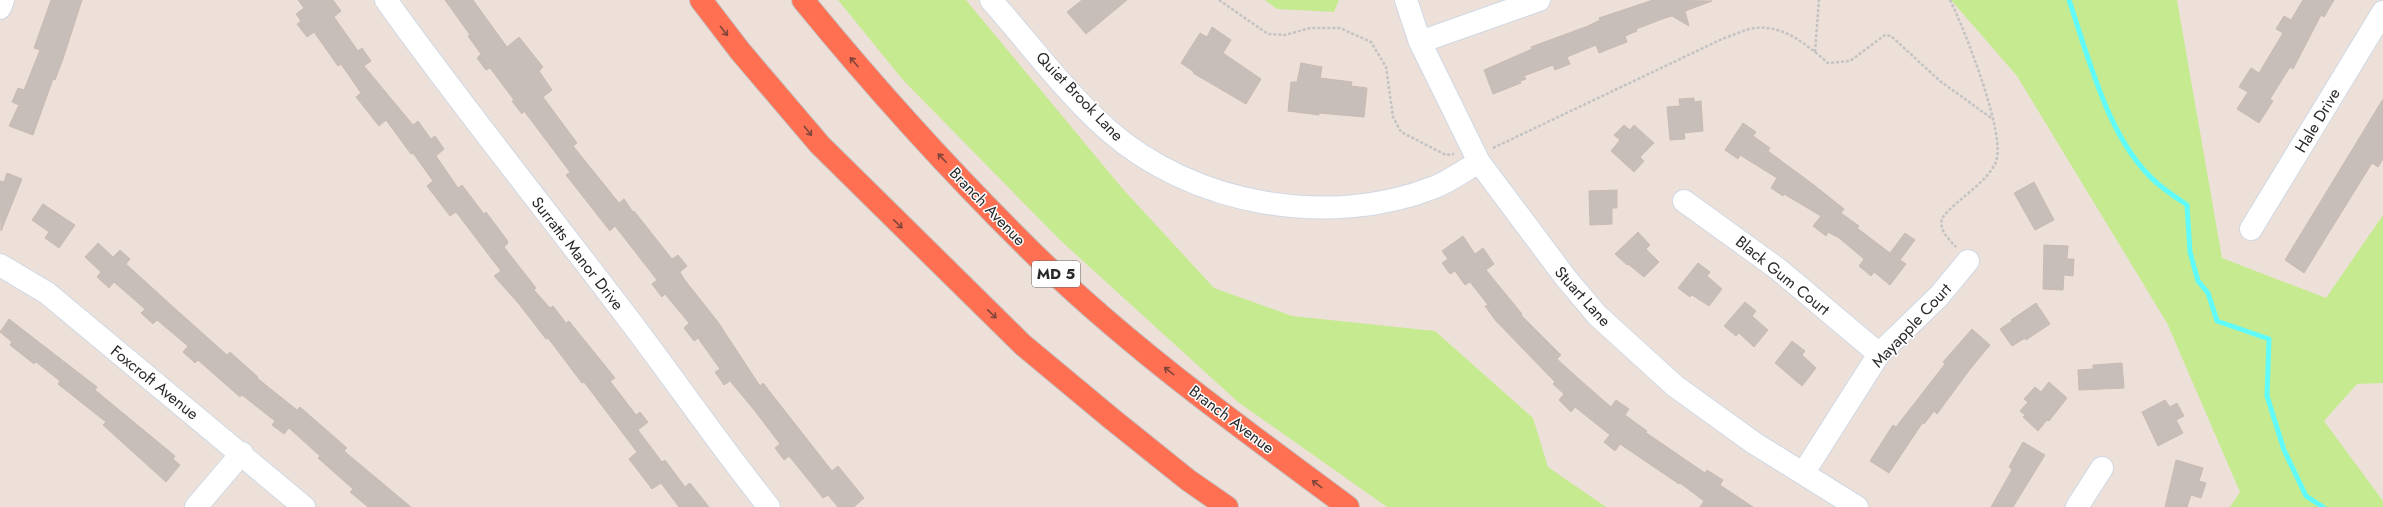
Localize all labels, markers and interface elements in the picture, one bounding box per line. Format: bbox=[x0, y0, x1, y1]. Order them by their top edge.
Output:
one-way arrow bbox=[720, 25, 729, 36]
street label: Quiet Brook Lane bbox=[1031, 46, 1129, 146]
one-way arrow bbox=[849, 57, 858, 67]
street label: Hale Drive bbox=[2289, 84, 2346, 157]
one-way arrow bbox=[803, 125, 812, 136]
one-way arrow bbox=[937, 153, 946, 163]
street label: Branch Avenue bbox=[944, 162, 1031, 251]
street label: Surratts Manor Drive bbox=[526, 192, 629, 315]
one-way arrow bbox=[893, 219, 903, 229]
street label: Black Gum Court bbox=[1731, 230, 1835, 321]
road number: MD 5 bbox=[1032, 261, 1080, 287]
street label: Stuart Lane bbox=[1549, 261, 1616, 332]
street label: Mayapple Court bbox=[1866, 278, 1957, 373]
one-way arrow bbox=[987, 309, 997, 319]
street label: Foxcroft Avenue bbox=[106, 340, 204, 425]
one-way arrow bbox=[1163, 366, 1174, 375]
street label: Branch Avenue bbox=[1184, 380, 1279, 459]
one-way arrow bbox=[1311, 480, 1322, 488]

